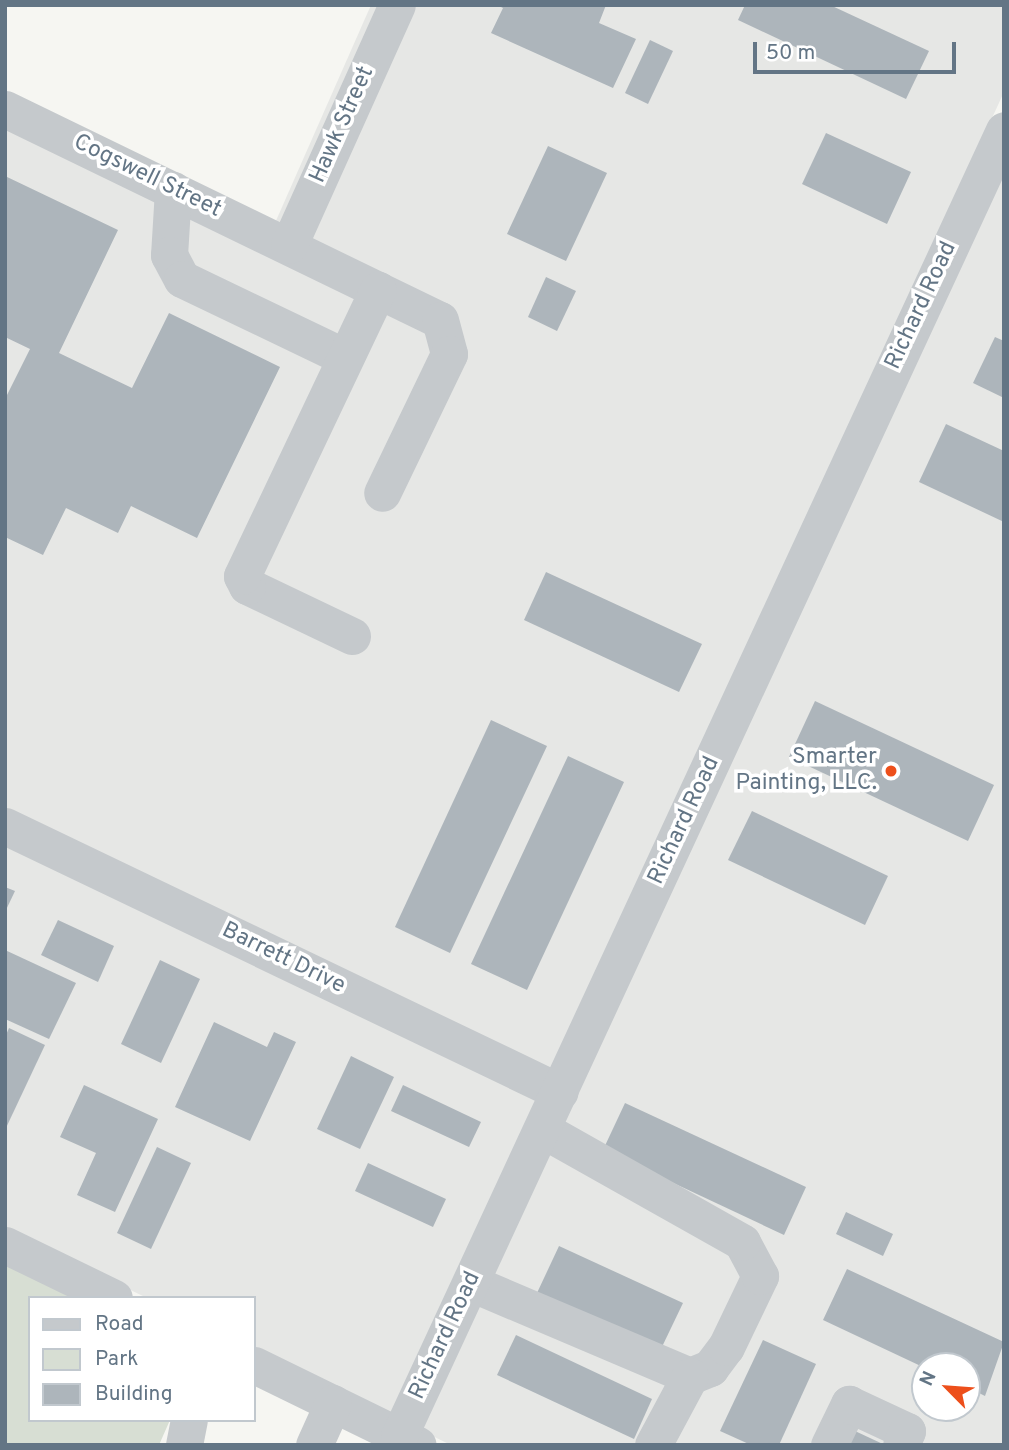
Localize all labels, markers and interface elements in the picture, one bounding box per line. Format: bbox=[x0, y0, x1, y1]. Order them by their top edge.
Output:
scale bar bbox=[757, 28, 960, 72]
text: 50 m bbox=[766, 40, 815, 67]
street label: Hawk Street bbox=[305, 62, 381, 188]
street label: Cogswell Street bbox=[69, 129, 225, 225]
street label: Richard Road bbox=[880, 238, 964, 374]
place label: Smarter Painting, LLC. bbox=[736, 744, 877, 798]
street label: Richard Road bbox=[643, 753, 727, 889]
marker: Smarter Painting, LLC. bbox=[883, 763, 899, 779]
street label: Barrett Drive bbox=[217, 917, 349, 1001]
street label: Richard Road bbox=[404, 1268, 488, 1404]
legend bbox=[28, 1296, 256, 1422]
text: Road bbox=[95, 1311, 144, 1338]
text: Park bbox=[95, 1346, 138, 1373]
north arrow bbox=[911, 1352, 981, 1422]
text: N bbox=[915, 1368, 943, 1390]
text: Building bbox=[95, 1381, 173, 1408]

